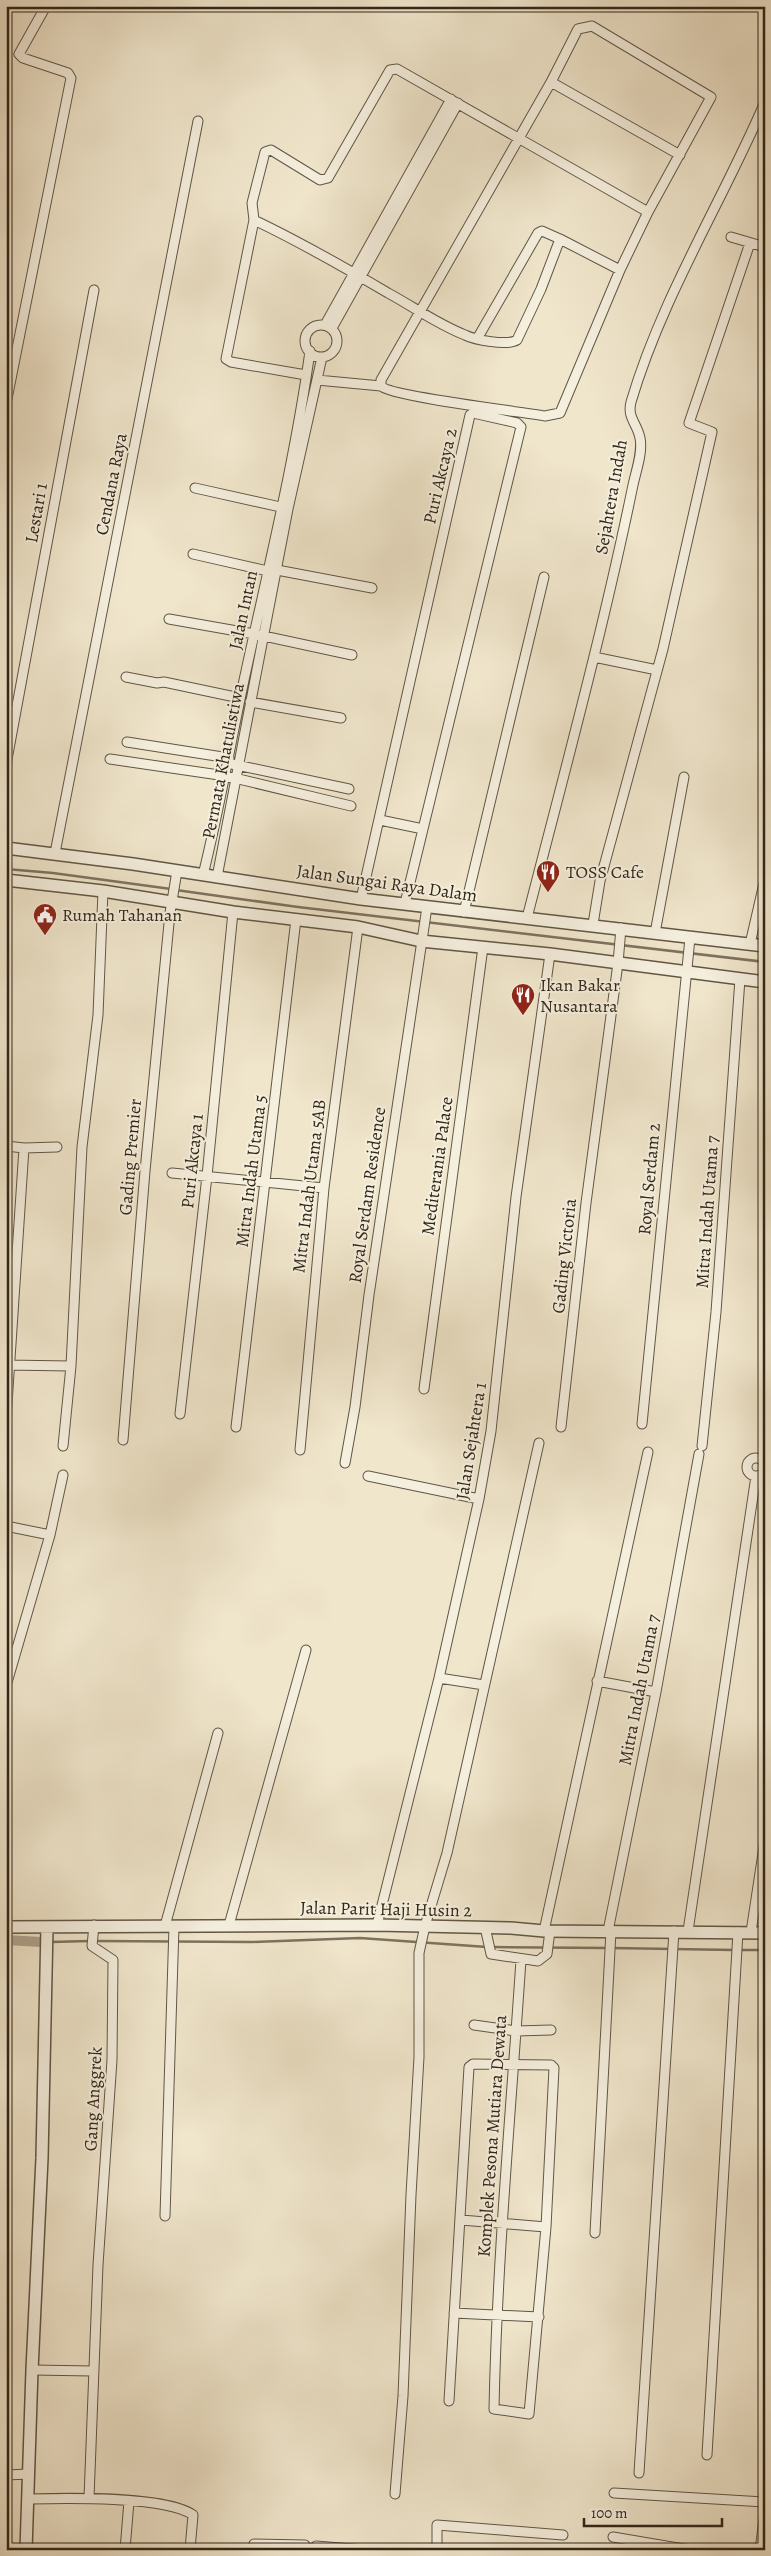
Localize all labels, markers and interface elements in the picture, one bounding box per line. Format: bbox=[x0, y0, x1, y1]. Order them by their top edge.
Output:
street label: Puri Akcaya 2 bbox=[417, 425, 463, 526]
street label: Cendana Raya bbox=[89, 430, 133, 537]
street label: Sejahtera Indah bbox=[589, 437, 633, 556]
street label: Lestari 1 bbox=[19, 481, 53, 545]
street label: Jalan Intan bbox=[223, 568, 263, 652]
street label: Permata Khatulistiwa bbox=[196, 680, 250, 841]
street label: Jalan Sungai Raya Dalam bbox=[295, 858, 479, 908]
restaurant icon: TOSS Cafe bbox=[535, 859, 561, 893]
place label: TOSS Cafe bbox=[566, 860, 644, 884]
public building icon: Rumah Tahanan bbox=[32, 902, 58, 936]
place label: Rumah Tahanan bbox=[62, 903, 182, 927]
place label: Ikan Bakar Nusantara bbox=[540, 973, 620, 1018]
restaurant icon: Ikan Bakar Nusantara bbox=[510, 982, 536, 1016]
street label: Mitra Indah Utama 5 bbox=[230, 1093, 272, 1249]
street label: Mediterania Palace bbox=[415, 1095, 459, 1237]
street label: Gading Premier bbox=[113, 1098, 147, 1216]
street label: Mitra Indah Utama 5AB bbox=[286, 1098, 332, 1274]
street label: Royal Serdam Residence bbox=[343, 1105, 391, 1285]
street label: Puri Akcaya 1 bbox=[175, 1112, 209, 1210]
street label: Royal Serdam 2 bbox=[632, 1122, 666, 1236]
street label: Mitra Indah Utama 7 bbox=[690, 1134, 724, 1289]
street label: Gading Victoria bbox=[546, 1197, 582, 1315]
street label: Jalan Sejahtera 1 bbox=[450, 1381, 492, 1501]
street label: Mitra Indah Utama 7 bbox=[613, 1612, 665, 1767]
street label: Jalan Parit Haji Husin 2 bbox=[300, 1896, 472, 1923]
street label: Komplek Pesona Mutiara Dewata bbox=[472, 2013, 512, 2258]
street label: Gang Anggrek bbox=[78, 2046, 108, 2152]
scale bar bbox=[584, 2496, 721, 2528]
text: 100 m bbox=[591, 2503, 628, 2523]

